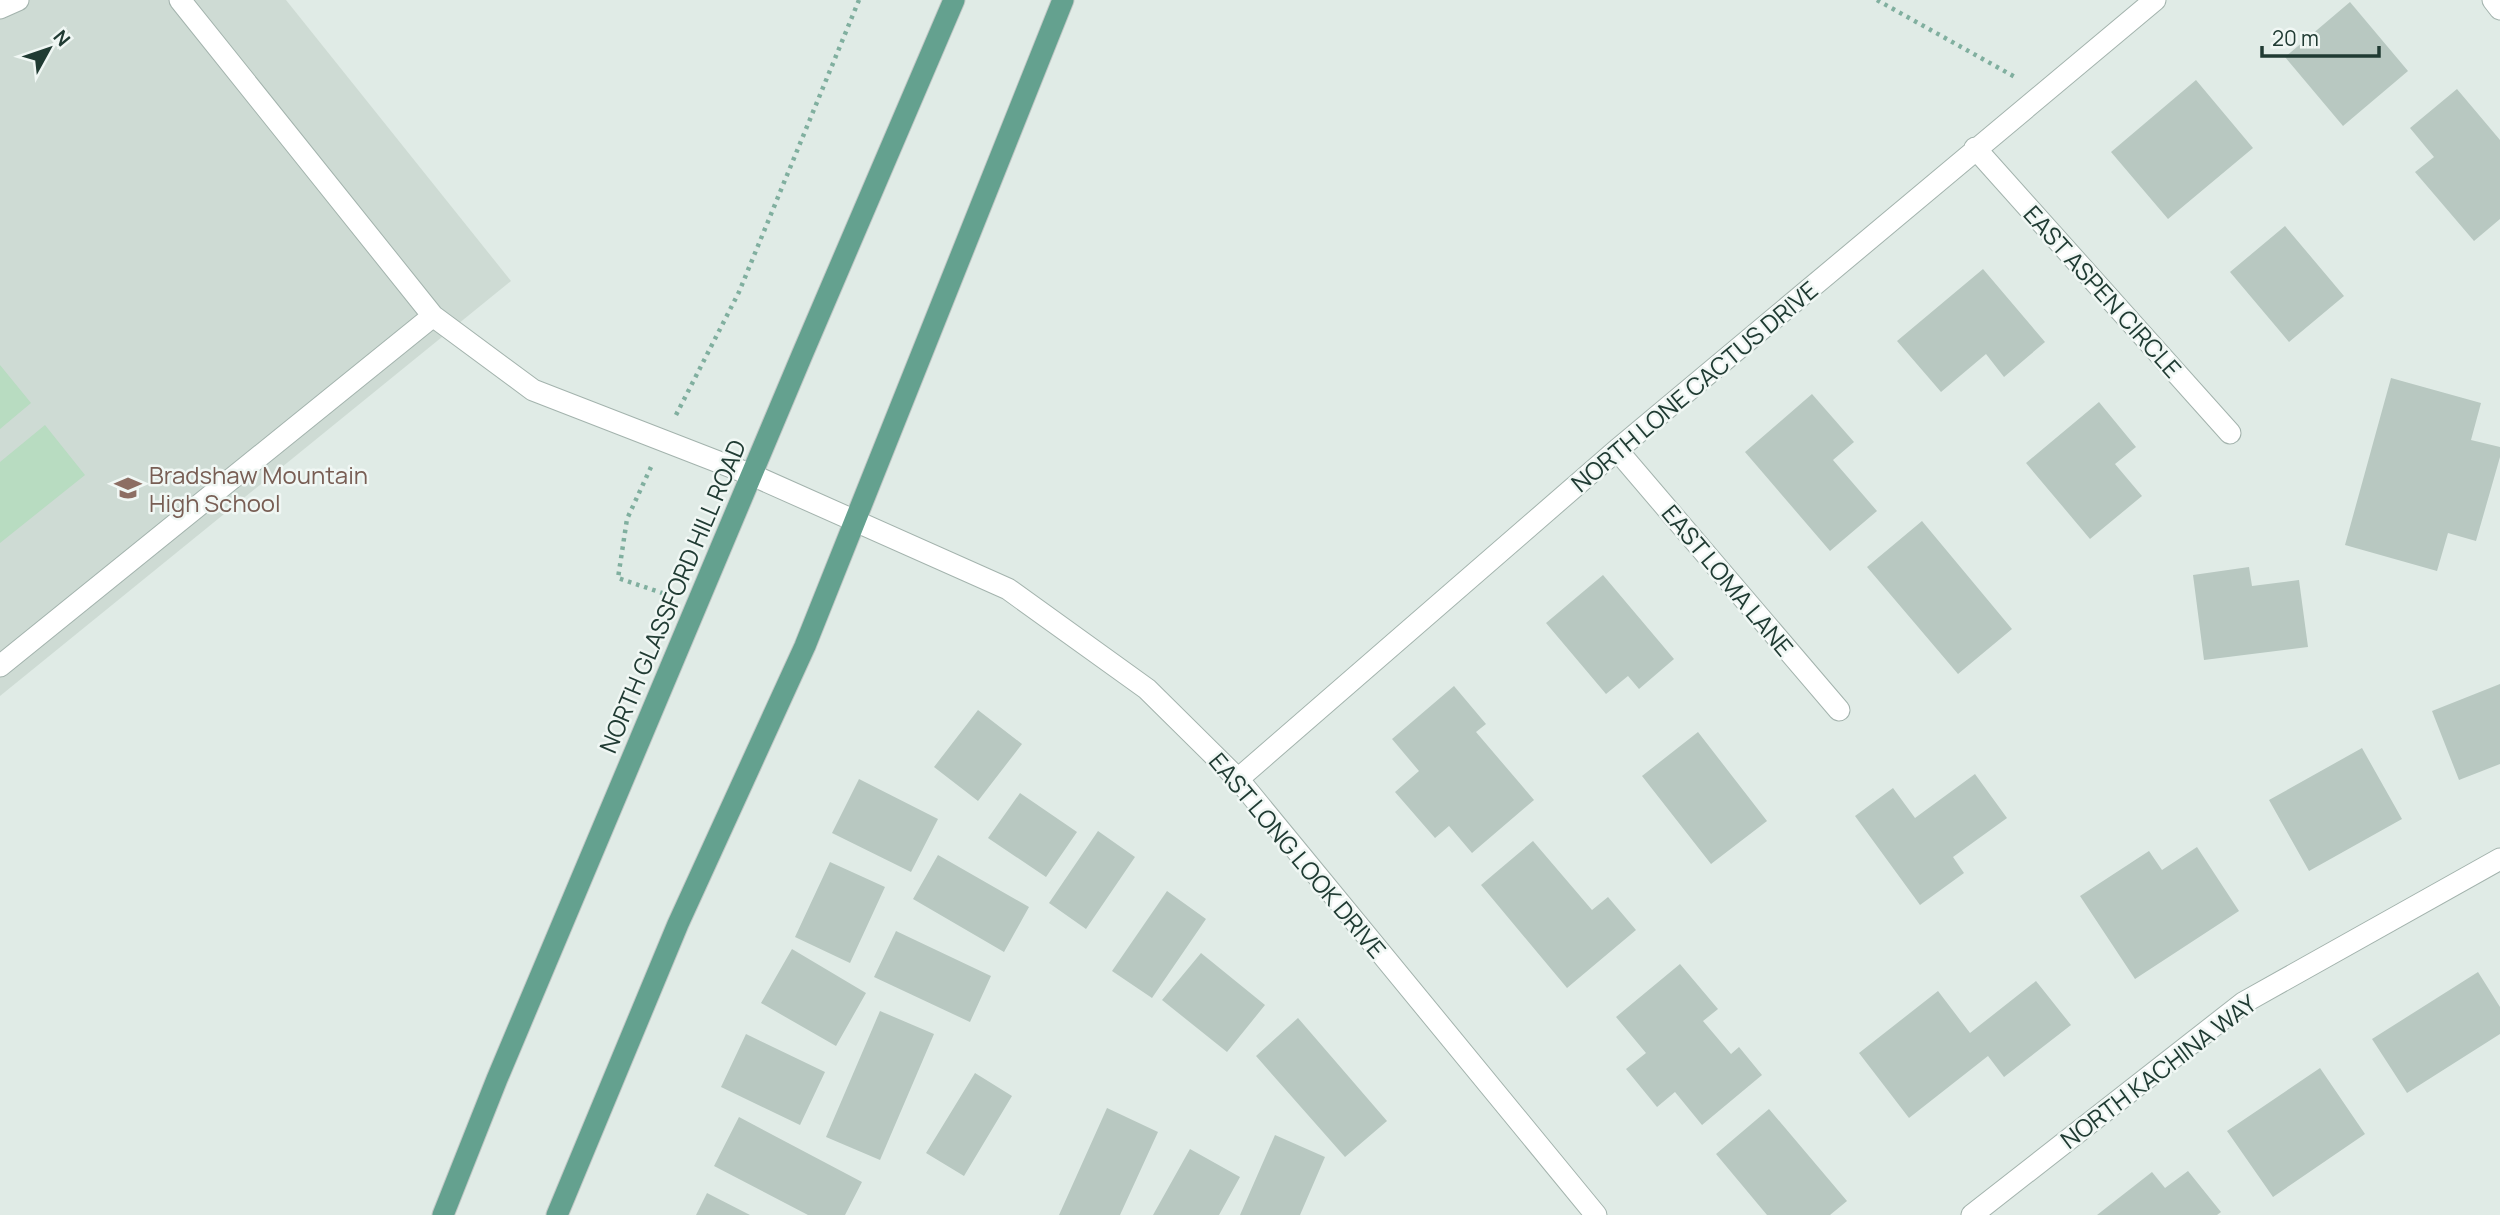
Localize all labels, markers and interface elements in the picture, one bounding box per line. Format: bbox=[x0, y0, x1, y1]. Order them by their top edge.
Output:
north arrow bbox=[14, 14, 84, 84]
scale bar bbox=[2262, 14, 2379, 58]
text: N bbox=[48, 24, 76, 52]
text: 20 m bbox=[2272, 24, 2319, 52]
street label: EAST ASPEN CIRCLE bbox=[2017, 198, 2189, 384]
street label: NORTH LONE CACTUS DRIVE bbox=[1564, 273, 1824, 499]
street label: NORTH GLASSFORD HILL ROAD bbox=[591, 434, 753, 758]
place label: Bradshaw Mountain High School bbox=[149, 458, 368, 519]
school or university icon: Bradshaw Mountain High School bbox=[113, 473, 143, 503]
street label: EAST LOMA LANE bbox=[1655, 497, 1801, 663]
street label: EAST LONG LOOK DRIVE bbox=[1202, 745, 1394, 965]
street label: NORTH KACHINA WAY bbox=[2053, 986, 2263, 1155]

